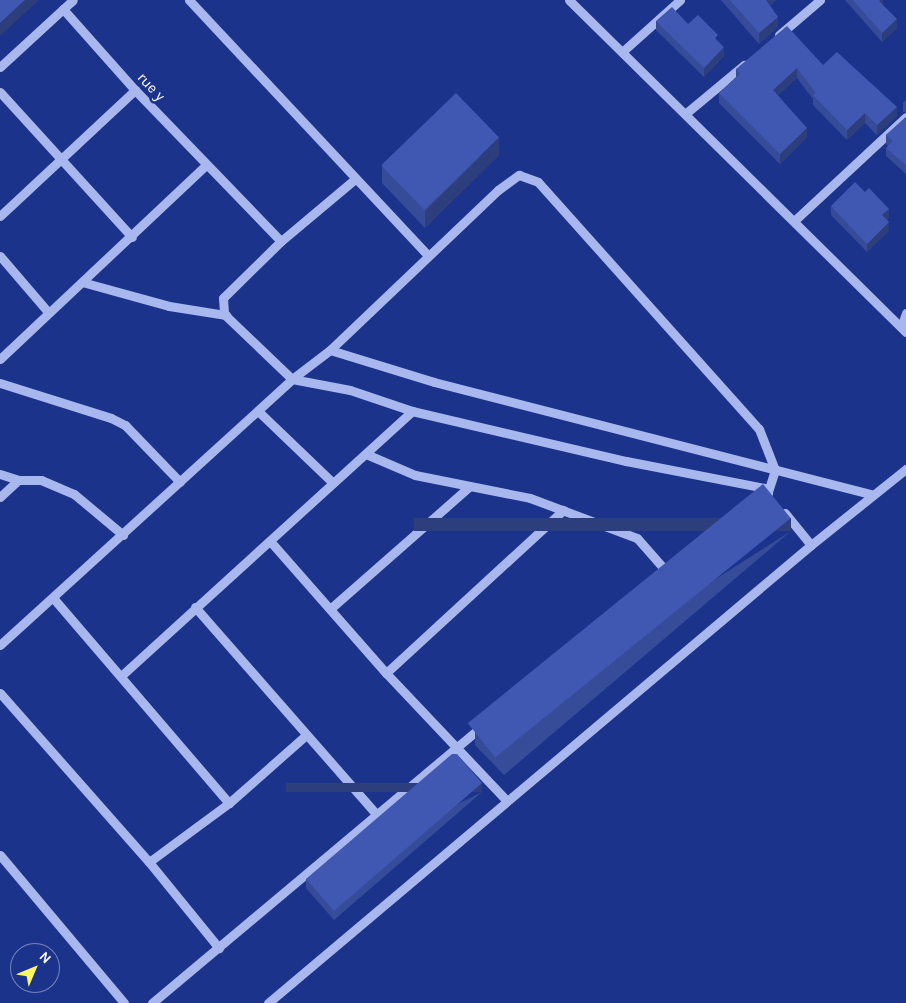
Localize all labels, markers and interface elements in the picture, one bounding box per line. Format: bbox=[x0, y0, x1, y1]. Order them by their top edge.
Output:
street label: rue y bbox=[133, 69, 169, 105]
north arrow bbox=[10, 943, 60, 993]
text: N bbox=[36, 948, 55, 967]

